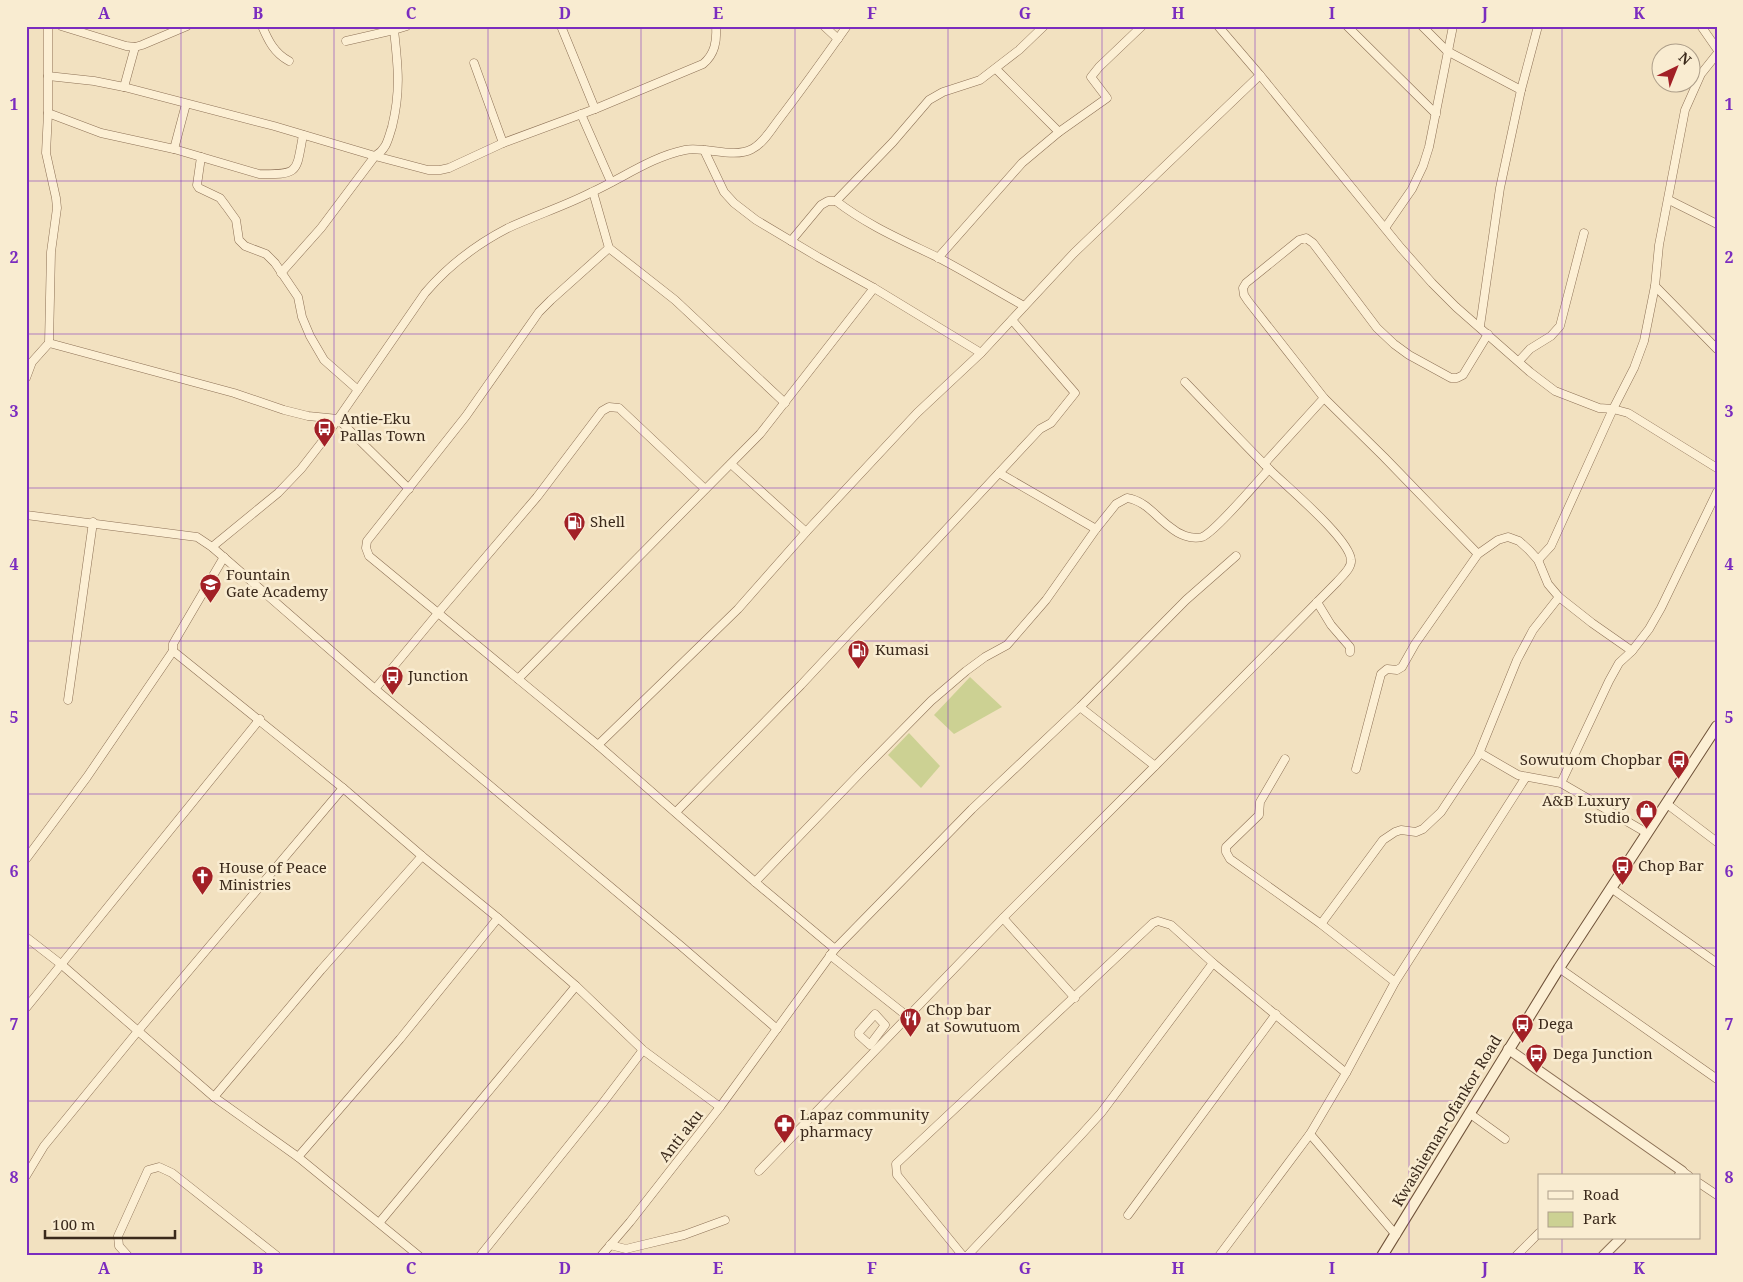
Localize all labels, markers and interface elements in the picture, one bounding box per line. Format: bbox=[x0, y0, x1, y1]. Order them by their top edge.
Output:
text: A bbox=[98, 2, 111, 24]
text: B bbox=[253, 2, 264, 24]
text: C bbox=[406, 2, 417, 24]
text: D bbox=[559, 2, 571, 24]
text: E bbox=[713, 2, 723, 24]
text: F bbox=[867, 2, 877, 24]
text: G bbox=[1019, 2, 1031, 24]
text: H bbox=[1171, 2, 1185, 24]
text: I bbox=[1329, 2, 1335, 24]
text: J bbox=[1481, 2, 1489, 24]
text: K bbox=[1633, 2, 1645, 24]
north arrow bbox=[1650, 42, 1700, 92]
text: N bbox=[1675, 47, 1696, 69]
text: 1 bbox=[9, 93, 19, 115]
text: 1 bbox=[1724, 93, 1734, 115]
text: 2 bbox=[9, 246, 19, 268]
text: 2 bbox=[1724, 246, 1734, 268]
text: 3 bbox=[9, 400, 19, 422]
text: 3 bbox=[1724, 400, 1734, 422]
place label: Antie-Eku Pallas Town bbox=[340, 408, 426, 445]
bus stop icon: Antie-Eku Pallas Town bbox=[312, 416, 336, 447]
fuel station icon: Shell bbox=[562, 510, 586, 541]
place label: Shell bbox=[590, 511, 625, 531]
text: 4 bbox=[9, 553, 19, 575]
text: 4 bbox=[1724, 553, 1734, 575]
place label: Fountain Gate Academy bbox=[226, 564, 329, 601]
school or university icon: Fountain Gate Academy bbox=[198, 572, 222, 603]
fuel station icon: Kumasi bbox=[847, 638, 871, 669]
place label: Kumasi bbox=[875, 639, 929, 659]
bus stop icon: Junction bbox=[380, 664, 404, 695]
place label: Junction bbox=[407, 665, 469, 685]
text: 5 bbox=[9, 706, 19, 728]
text: 5 bbox=[1724, 706, 1734, 728]
bus stop icon: Sowutuom Chopbar bbox=[1666, 748, 1690, 779]
place label: Sowutuom Chopbar bbox=[1520, 749, 1662, 769]
place label: A&B Luxury Studio bbox=[1542, 790, 1631, 827]
shop icon: A&B Luxury Studio bbox=[1634, 798, 1658, 829]
bus stop icon: Chop Bar bbox=[1610, 854, 1634, 885]
place label: Chop Bar bbox=[1638, 855, 1704, 875]
place label: House of Peace Ministries bbox=[219, 857, 327, 894]
text: 6 bbox=[9, 860, 19, 882]
text: 6 bbox=[1724, 860, 1734, 882]
church icon: House of Peace Ministries bbox=[191, 865, 215, 896]
place label: Chop bar at Sowutuom bbox=[926, 999, 1021, 1036]
restaurant icon: Chop bar at Sowutuom bbox=[898, 1007, 922, 1038]
bus stop icon: Dega bbox=[1510, 1012, 1534, 1043]
text: 7 bbox=[9, 1013, 19, 1035]
place label: Dega bbox=[1538, 1013, 1573, 1033]
text: 7 bbox=[1724, 1013, 1734, 1035]
street label: Kwashieman-Ofankor Road bbox=[1387, 1031, 1505, 1210]
bus stop icon: Dega Junction bbox=[1525, 1042, 1549, 1073]
place label: Dega Junction bbox=[1553, 1043, 1653, 1063]
place label: Lapaz community pharmacy bbox=[800, 1104, 930, 1141]
street label: Anti aku bbox=[654, 1105, 707, 1166]
pharmacy icon: Lapaz community pharmacy bbox=[772, 1112, 796, 1143]
text: 8 bbox=[9, 1166, 19, 1188]
text: 8 bbox=[1724, 1166, 1734, 1188]
legend bbox=[1538, 1174, 1700, 1240]
text: Road bbox=[1583, 1184, 1619, 1204]
scale bar bbox=[45, 1207, 175, 1239]
text: Park bbox=[1583, 1208, 1617, 1228]
text: 100 m bbox=[52, 1214, 95, 1234]
text: A bbox=[98, 1257, 111, 1279]
text: B bbox=[253, 1257, 264, 1279]
text: C bbox=[406, 1257, 417, 1279]
text: D bbox=[559, 1257, 571, 1279]
text: E bbox=[713, 1257, 723, 1279]
text: F bbox=[867, 1257, 877, 1279]
text: G bbox=[1019, 1257, 1031, 1279]
text: H bbox=[1171, 1257, 1185, 1279]
text: I bbox=[1329, 1257, 1335, 1279]
text: J bbox=[1481, 1257, 1489, 1279]
text: K bbox=[1633, 1257, 1645, 1279]

